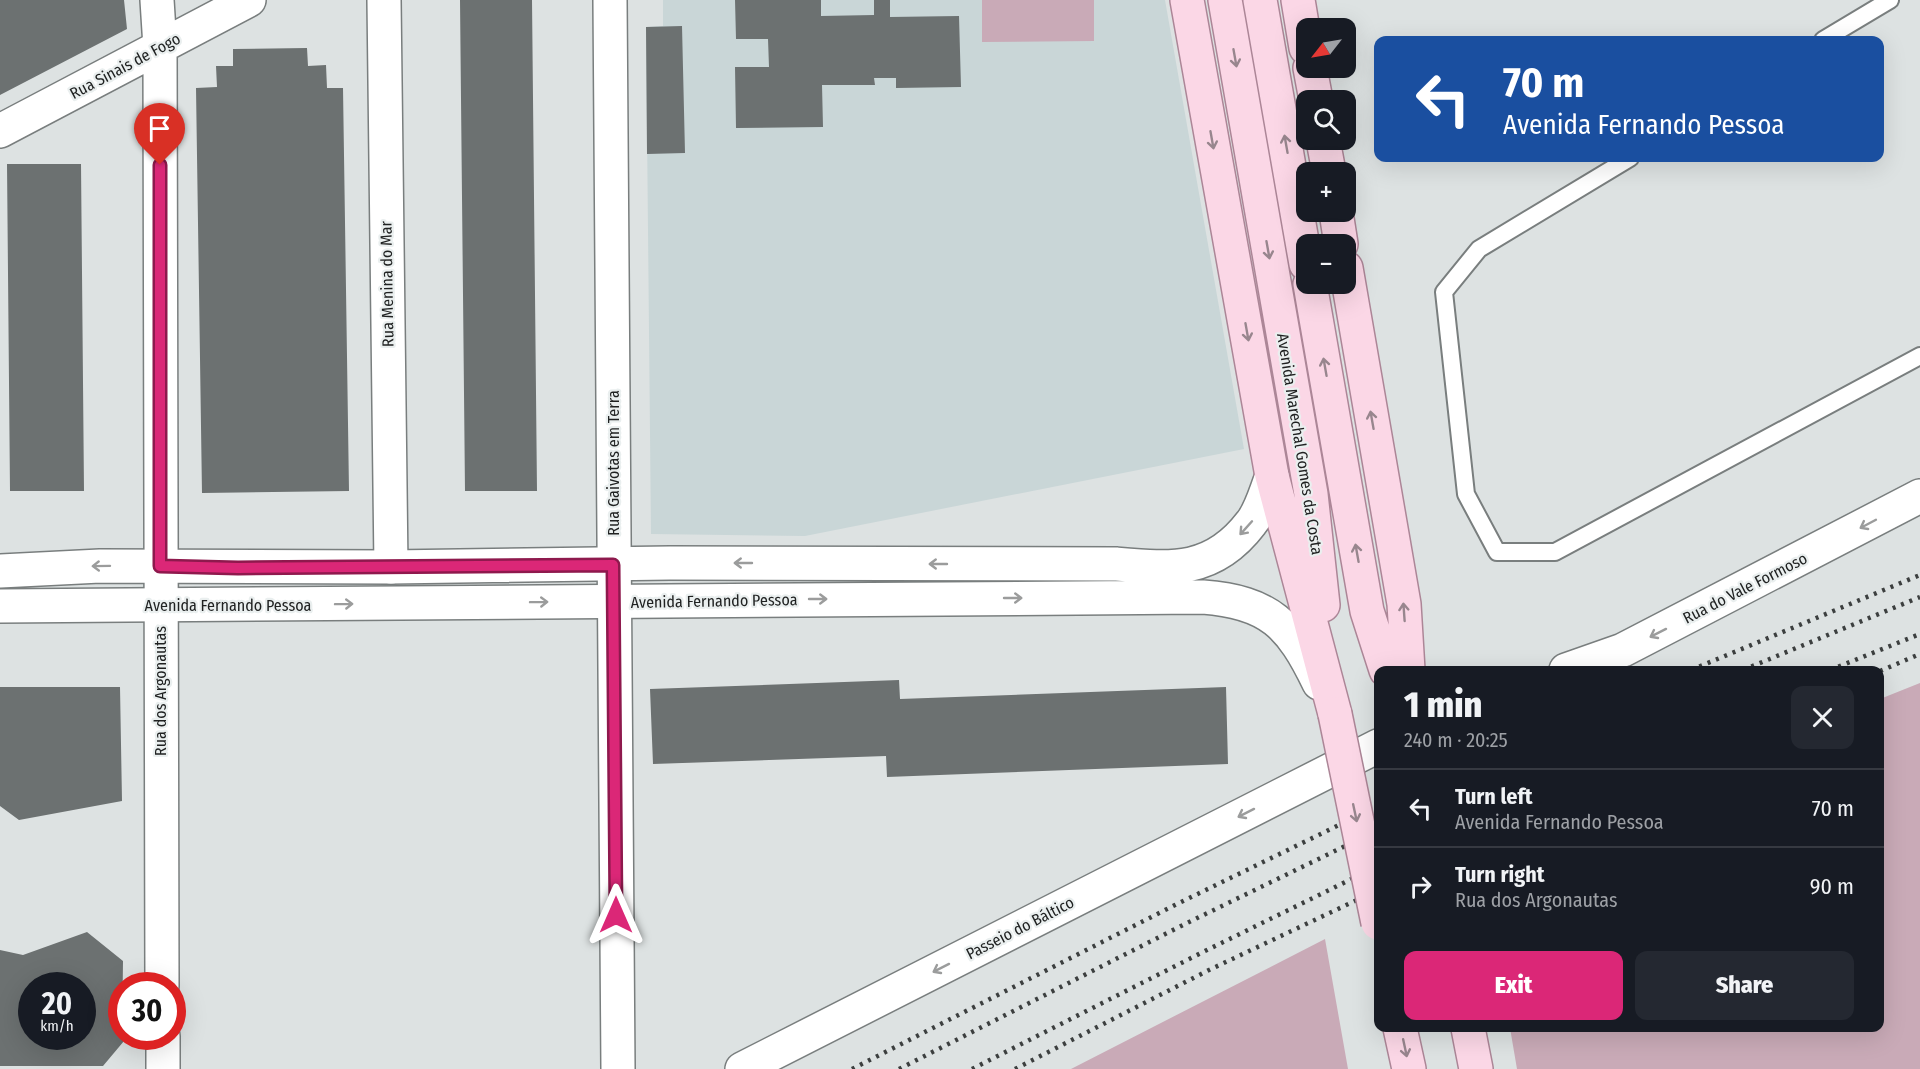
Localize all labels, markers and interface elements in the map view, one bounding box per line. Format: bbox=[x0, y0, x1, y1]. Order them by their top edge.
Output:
north arrow bbox=[1296, 18, 1356, 78]
map controls bbox=[1296, 18, 1356, 294]
street label: Rua Sinais de Fogo bbox=[67, 29, 183, 103]
one-way arrow bbox=[1230, 47, 1241, 67]
text: 70 m bbox=[1503, 58, 1584, 108]
icon: left bbox=[1404, 60, 1482, 138]
button: search bbox=[1296, 90, 1356, 150]
pin bbox=[134, 103, 185, 165]
text: Avenida Fernando Pessoa bbox=[1503, 109, 1785, 141]
icon: arrive bbox=[143, 112, 176, 145]
one-way arrow bbox=[1207, 130, 1218, 150]
one-way arrow bbox=[1280, 135, 1291, 154]
button: + bbox=[1296, 162, 1356, 222]
street label: Rua Menina do Mar bbox=[376, 220, 398, 347]
button: − bbox=[1296, 234, 1356, 294]
one-way arrow bbox=[1263, 239, 1274, 259]
one-way arrow bbox=[1241, 322, 1252, 342]
street label: Avenida Marechal Gomes da Costa bbox=[1273, 332, 1327, 556]
one-way arrow bbox=[1319, 358, 1330, 378]
street label: Rua Gaivotas em Terra bbox=[604, 390, 623, 536]
one-way arrow bbox=[1366, 411, 1377, 430]
one-way arrow bbox=[1860, 519, 1878, 530]
one-way arrow bbox=[1239, 520, 1253, 535]
one-way arrow bbox=[1351, 544, 1362, 563]
street label: Rua do Vale Formoso bbox=[1680, 548, 1810, 628]
one-way arrow bbox=[733, 557, 753, 569]
one-way arrow bbox=[928, 558, 948, 570]
one-way arrow bbox=[92, 561, 112, 572]
street label: Avenida Fernando Pessoa bbox=[630, 590, 798, 612]
one-way arrow bbox=[1003, 592, 1023, 604]
one-way arrow bbox=[808, 593, 828, 605]
street label: Avenida Fernando Pessoa bbox=[145, 596, 312, 615]
one-way arrow bbox=[529, 596, 549, 608]
one-way arrow bbox=[334, 598, 354, 610]
one-way arrow bbox=[1399, 603, 1410, 623]
street label: Rua dos Argonautas bbox=[151, 626, 170, 756]
one-way arrow bbox=[1649, 627, 1667, 639]
text: 1 min bbox=[1404, 683, 1482, 727]
button: close bbox=[1791, 686, 1854, 749]
text: 240 m · 20:25 bbox=[1404, 728, 1508, 752]
text: Turn left bbox=[1455, 783, 1533, 810]
icon: left bbox=[1404, 792, 1437, 825]
text: 70 m bbox=[1812, 795, 1854, 822]
one-way arrow bbox=[1350, 802, 1361, 822]
one-way arrow bbox=[1238, 807, 1255, 819]
text: Avenida Fernando Pessoa bbox=[1455, 810, 1664, 834]
text: Turn right bbox=[1455, 861, 1544, 888]
icon: right bbox=[1404, 870, 1437, 903]
text: 90 m bbox=[1810, 873, 1854, 900]
position arrow bbox=[584, 883, 648, 947]
text: Rua dos Argonautas bbox=[1455, 888, 1618, 912]
street label: Passeio do Báltico bbox=[963, 893, 1077, 963]
button: Exit bbox=[1404, 951, 1623, 1020]
button: Share bbox=[1635, 951, 1854, 1020]
one-way arrow bbox=[932, 962, 950, 974]
speed limit sign: 30 bbox=[108, 972, 186, 1050]
text: 20 bbox=[42, 986, 72, 1022]
text: km/h bbox=[40, 1017, 74, 1035]
one-way arrow bbox=[1400, 1038, 1411, 1058]

